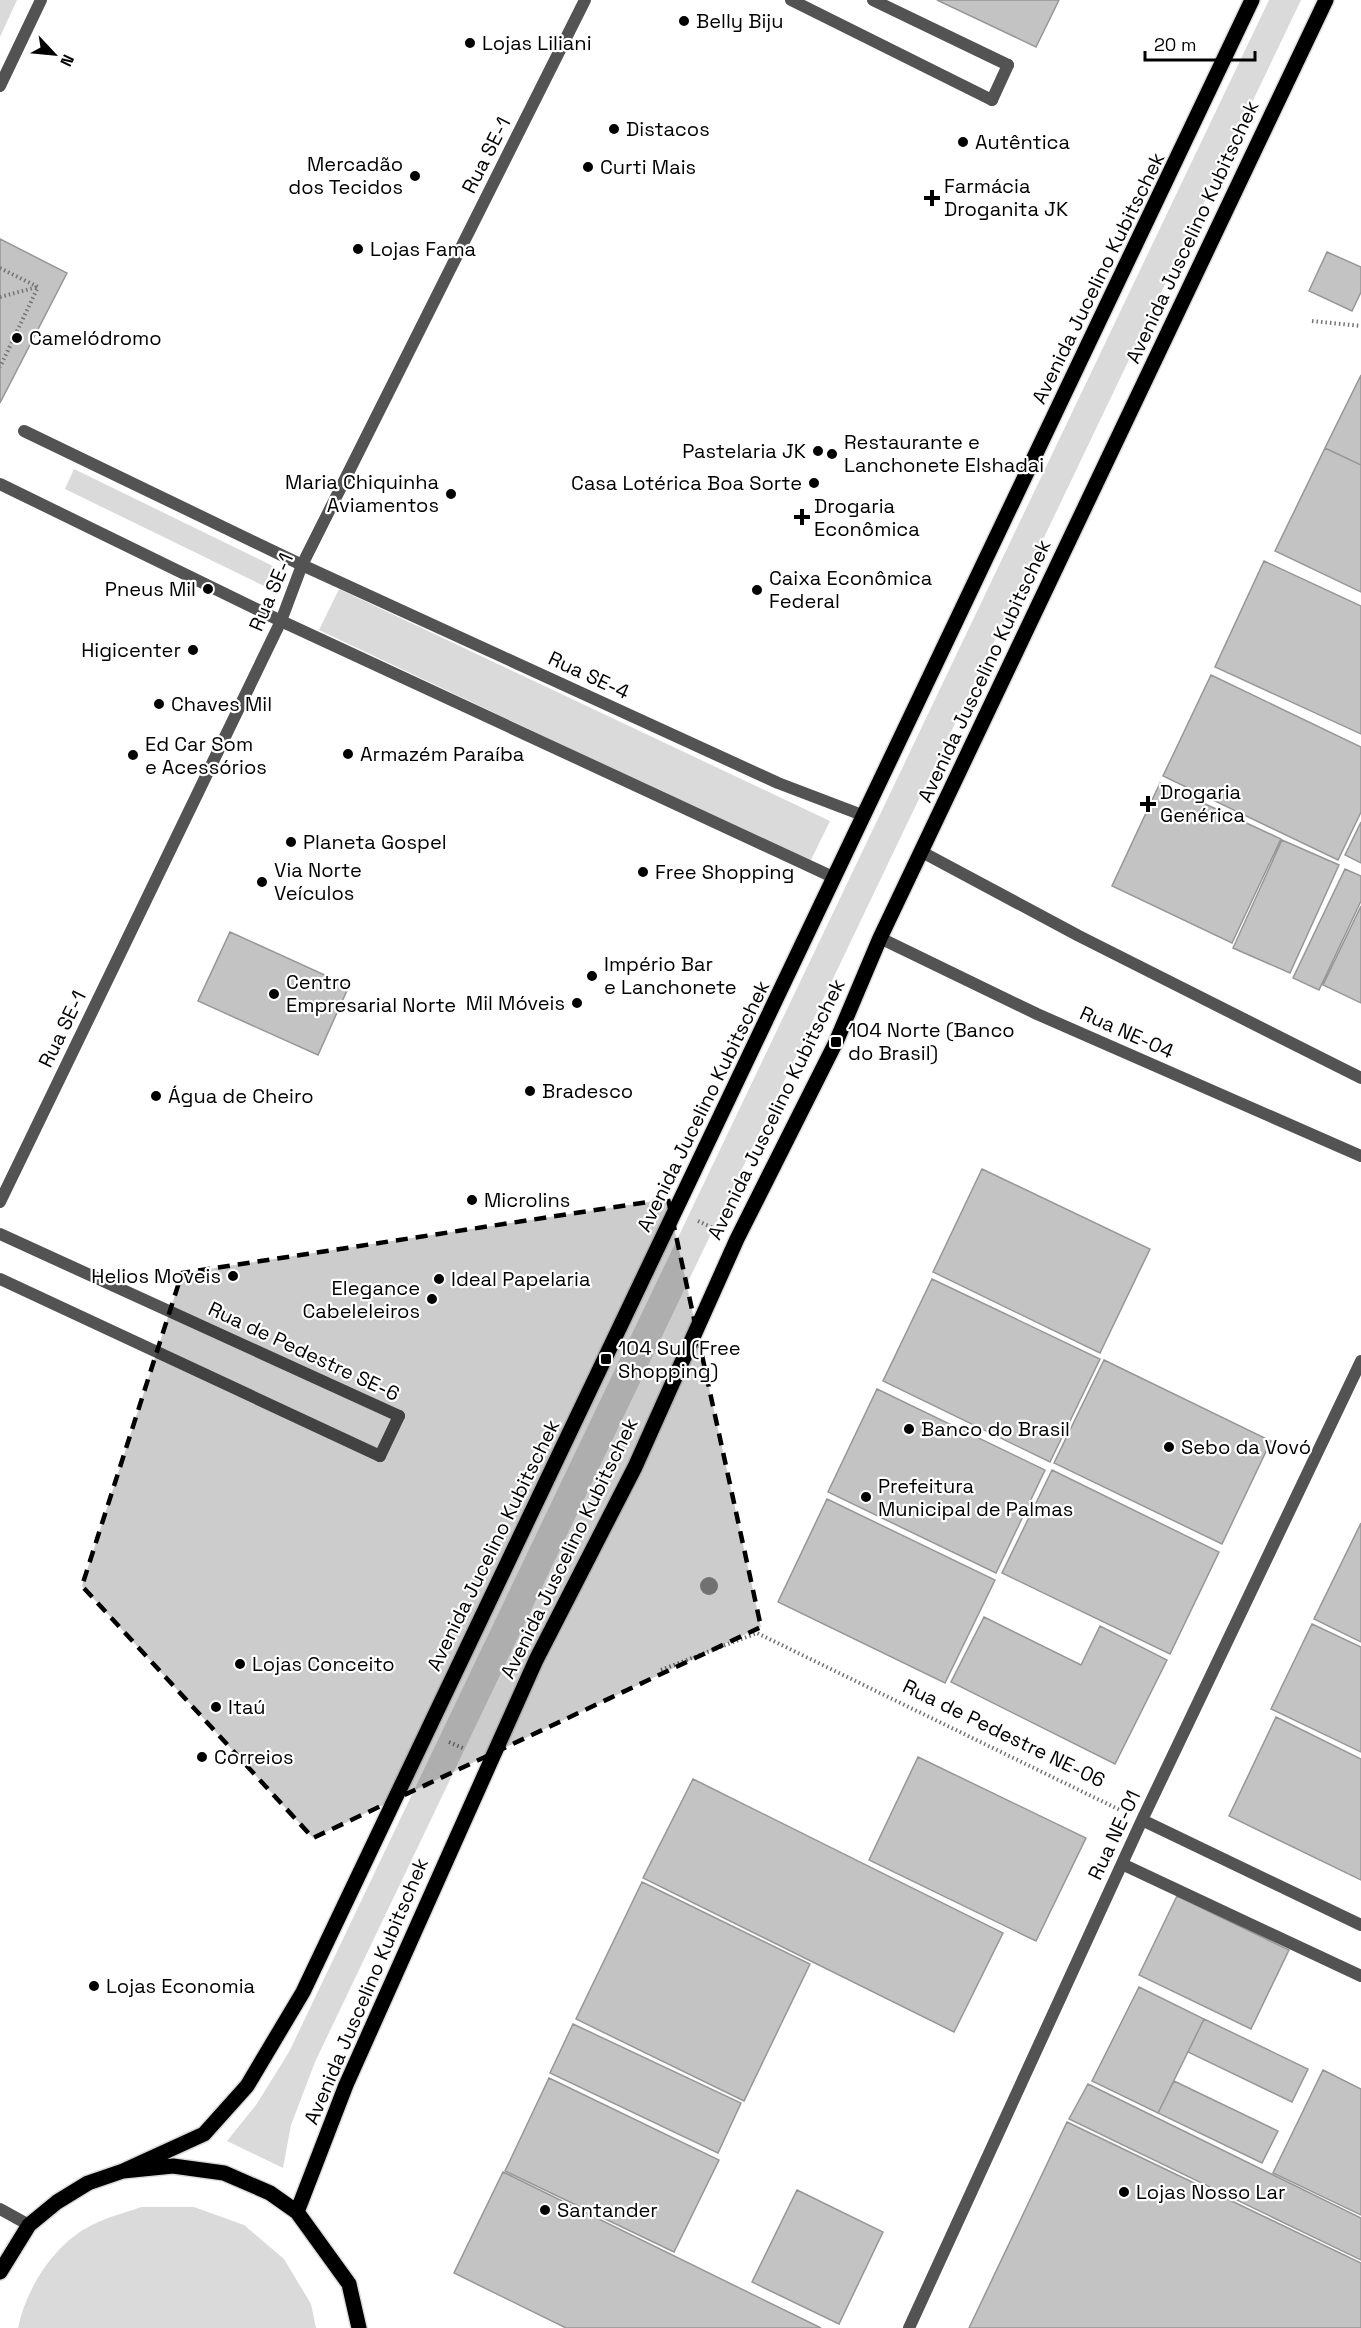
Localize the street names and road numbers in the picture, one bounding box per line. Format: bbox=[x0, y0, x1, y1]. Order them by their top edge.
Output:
street label: Avenida Juscelino Kubitschek bbox=[1120, 96, 1265, 368]
street label: Rua SE-1 bbox=[456, 112, 516, 198]
street label: Avenida Jucelino Kubitschek bbox=[1026, 148, 1170, 408]
street label: Avenida Juscelino Kubitschek bbox=[912, 535, 1057, 807]
street label: Rua SE-1 bbox=[243, 549, 299, 635]
street label: Rua SE-4 bbox=[544, 645, 634, 705]
street label: Avenida Juscelino Kubitschek bbox=[701, 974, 851, 1244]
street label: Avenida Jucelino Kubitschek bbox=[631, 976, 775, 1236]
street label: Rua SE-1 bbox=[32, 986, 92, 1072]
street label: Rua NE-04 bbox=[1076, 1000, 1178, 1064]
street label: Rua de Pedestre SE-6 bbox=[204, 1295, 404, 1407]
street label: Avenida Juscelino Kubitschek bbox=[494, 1413, 644, 1683]
street label: Avenida Jucelino Kubitschek bbox=[421, 1415, 565, 1675]
street label: Rua de Pedestre NE-06 bbox=[899, 1673, 1109, 1793]
street label: Rua NE-01 bbox=[1082, 1786, 1146, 1884]
street label: Avenida Juscelino Kubitschek bbox=[298, 1854, 434, 2128]

